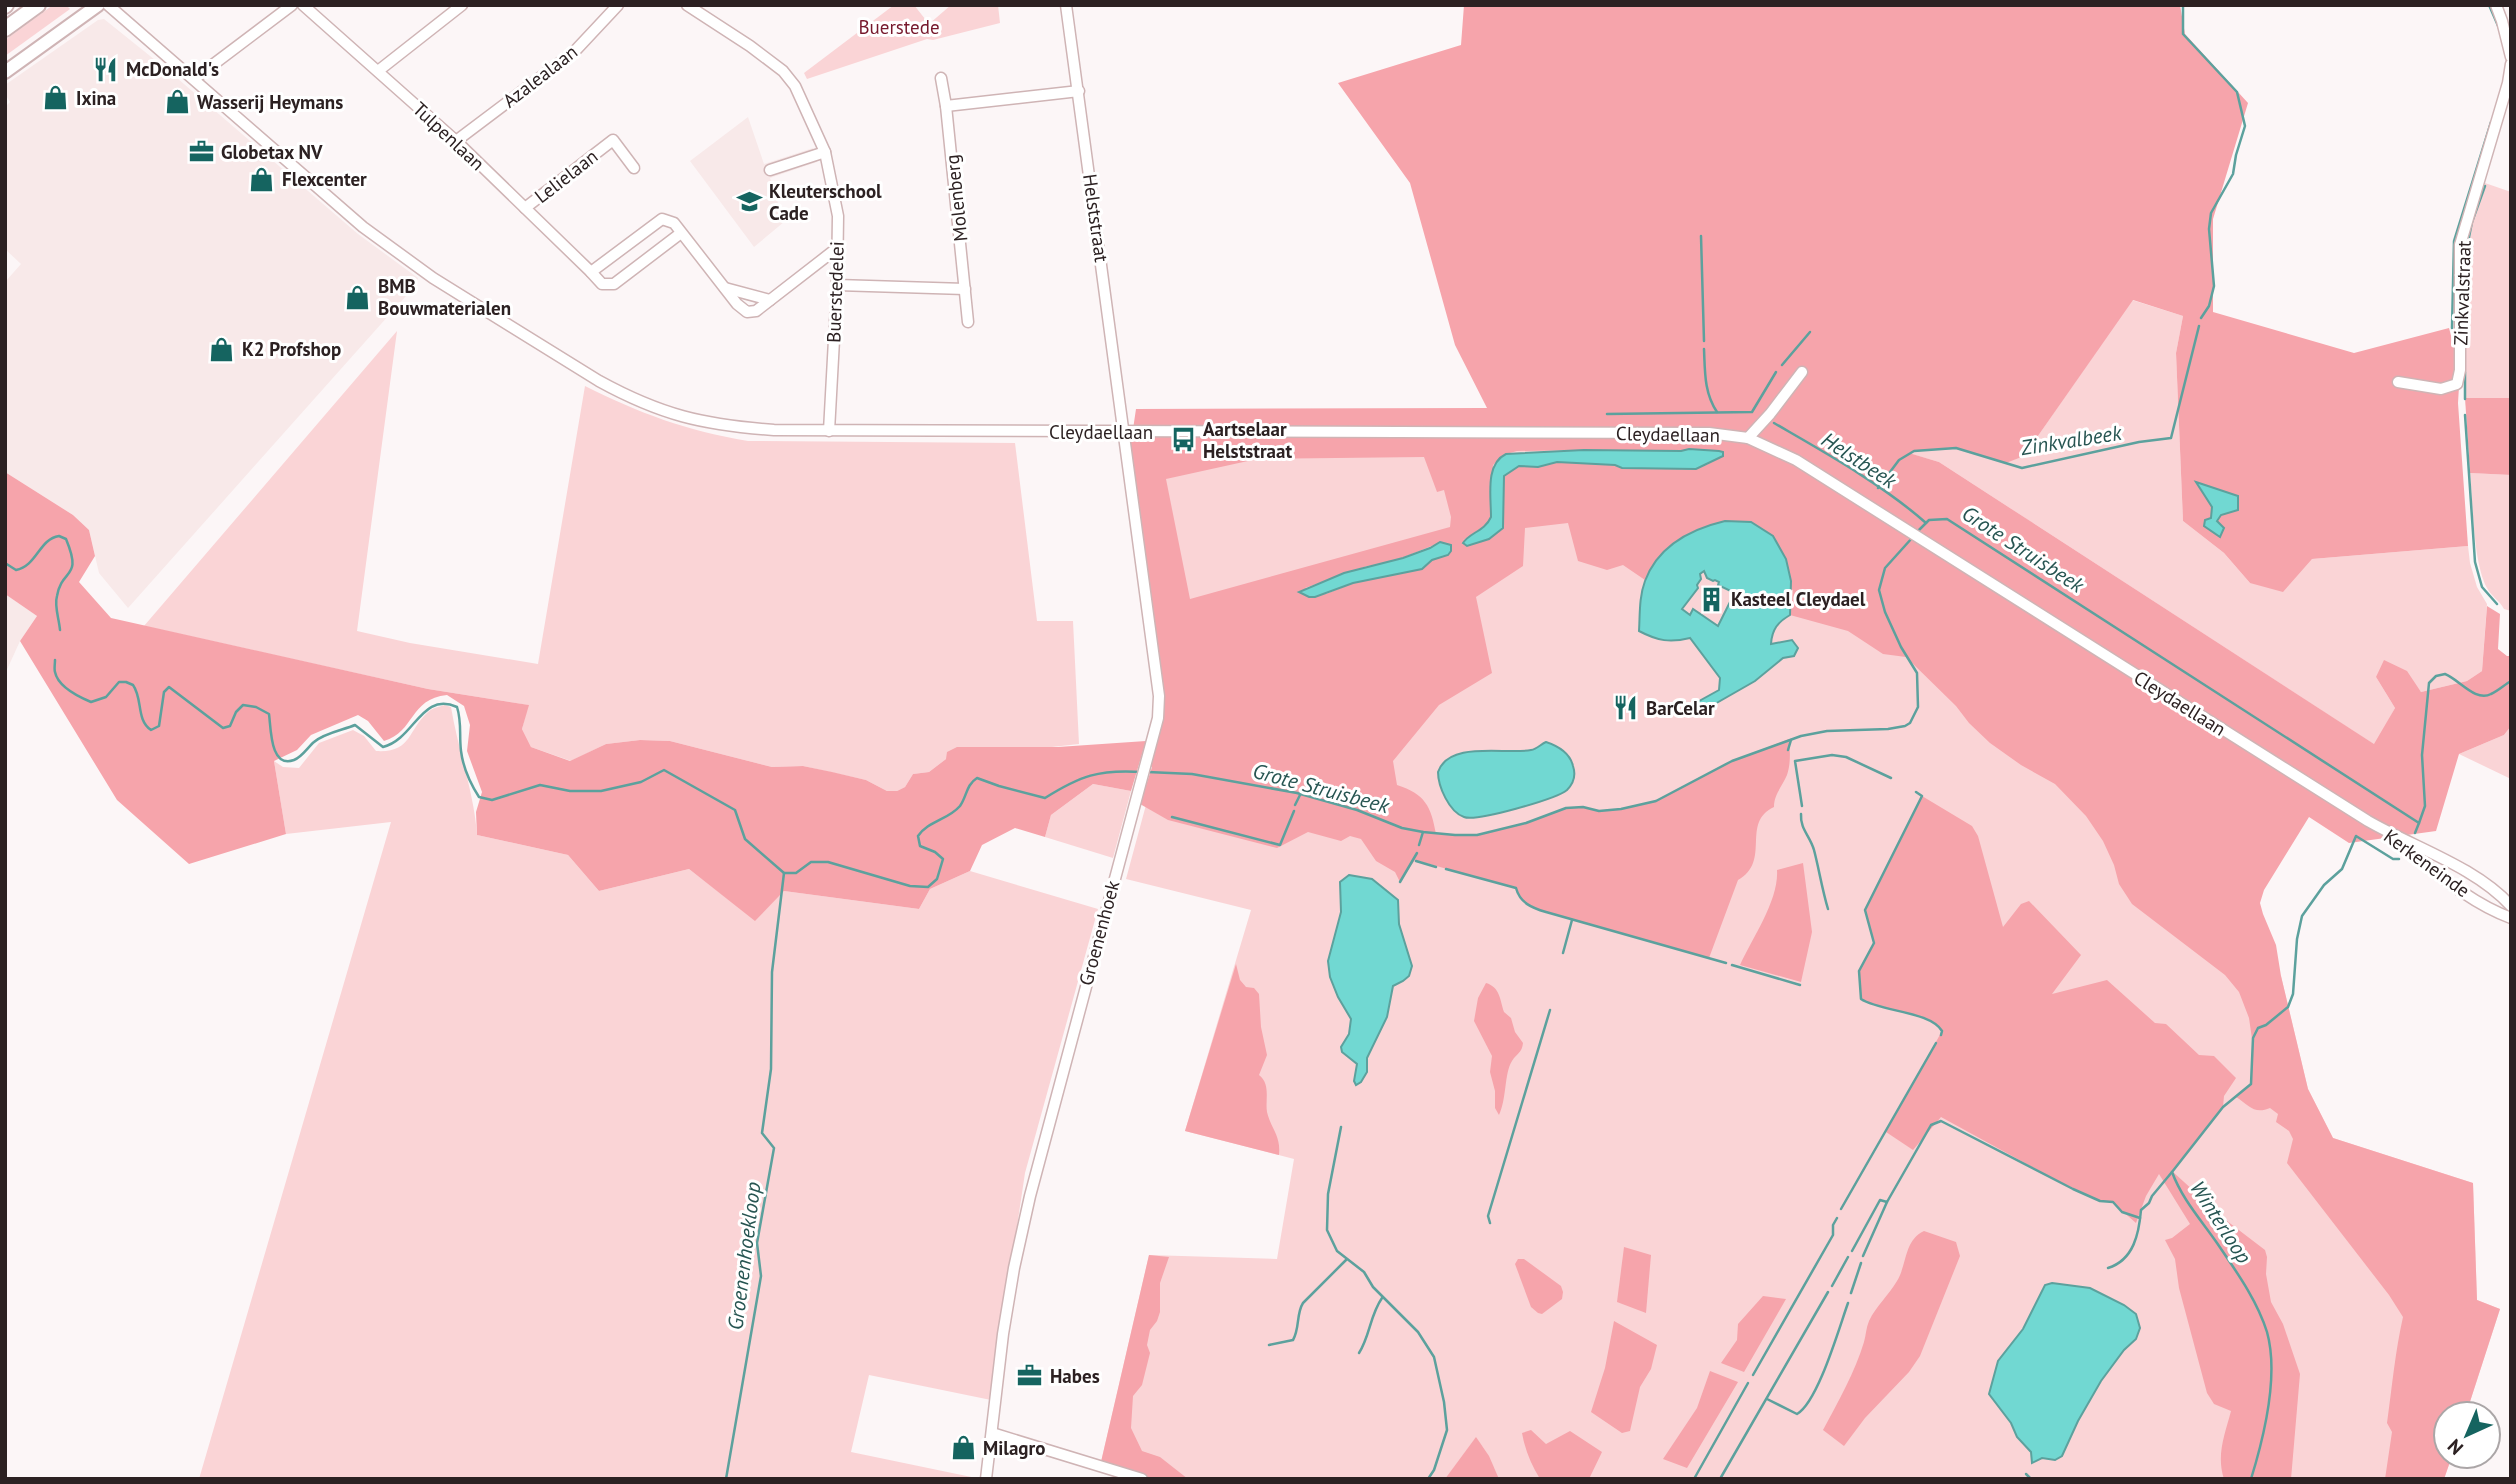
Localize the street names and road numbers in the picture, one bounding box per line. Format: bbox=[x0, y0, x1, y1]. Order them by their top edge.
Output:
street label: Azalealaan bbox=[498, 39, 582, 113]
street label: Tulpenlaan bbox=[408, 97, 490, 175]
street label: Lelielaan bbox=[530, 144, 602, 208]
street label: Molenberg bbox=[939, 153, 973, 243]
street label: Helststraat bbox=[1078, 172, 1114, 264]
street label: Zinkvalstraat bbox=[2448, 239, 2476, 346]
street label: Buerstedelei bbox=[821, 241, 849, 343]
street label: Cleydaellaan bbox=[1049, 420, 1153, 444]
street label: Cleydaellaan bbox=[1616, 421, 1720, 447]
street label: Cleydaellaan bbox=[2129, 665, 2231, 741]
street label: Kerkeneinde bbox=[2379, 824, 2475, 902]
street label: Groenenhoek bbox=[1073, 878, 1125, 988]

